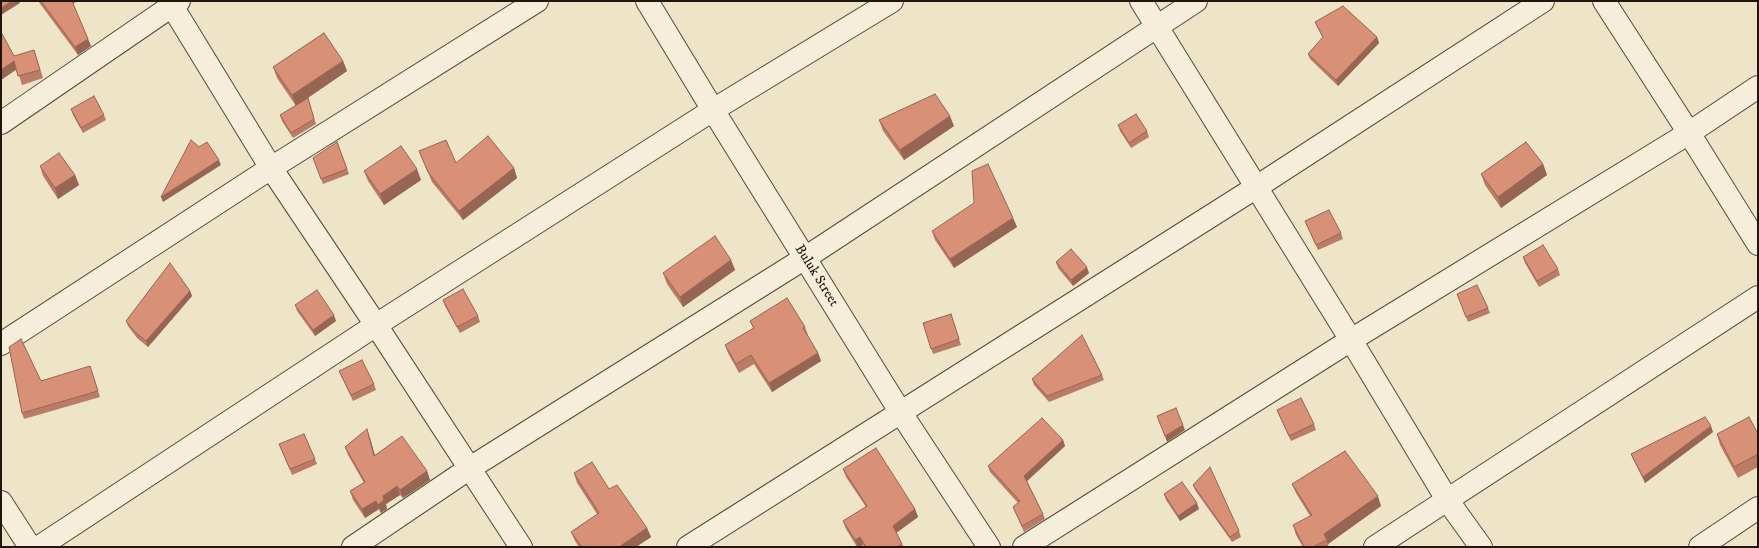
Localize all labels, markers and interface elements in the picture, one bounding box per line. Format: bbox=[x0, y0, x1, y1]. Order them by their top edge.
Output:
street label: Buluk Street bbox=[790, 242, 842, 310]

